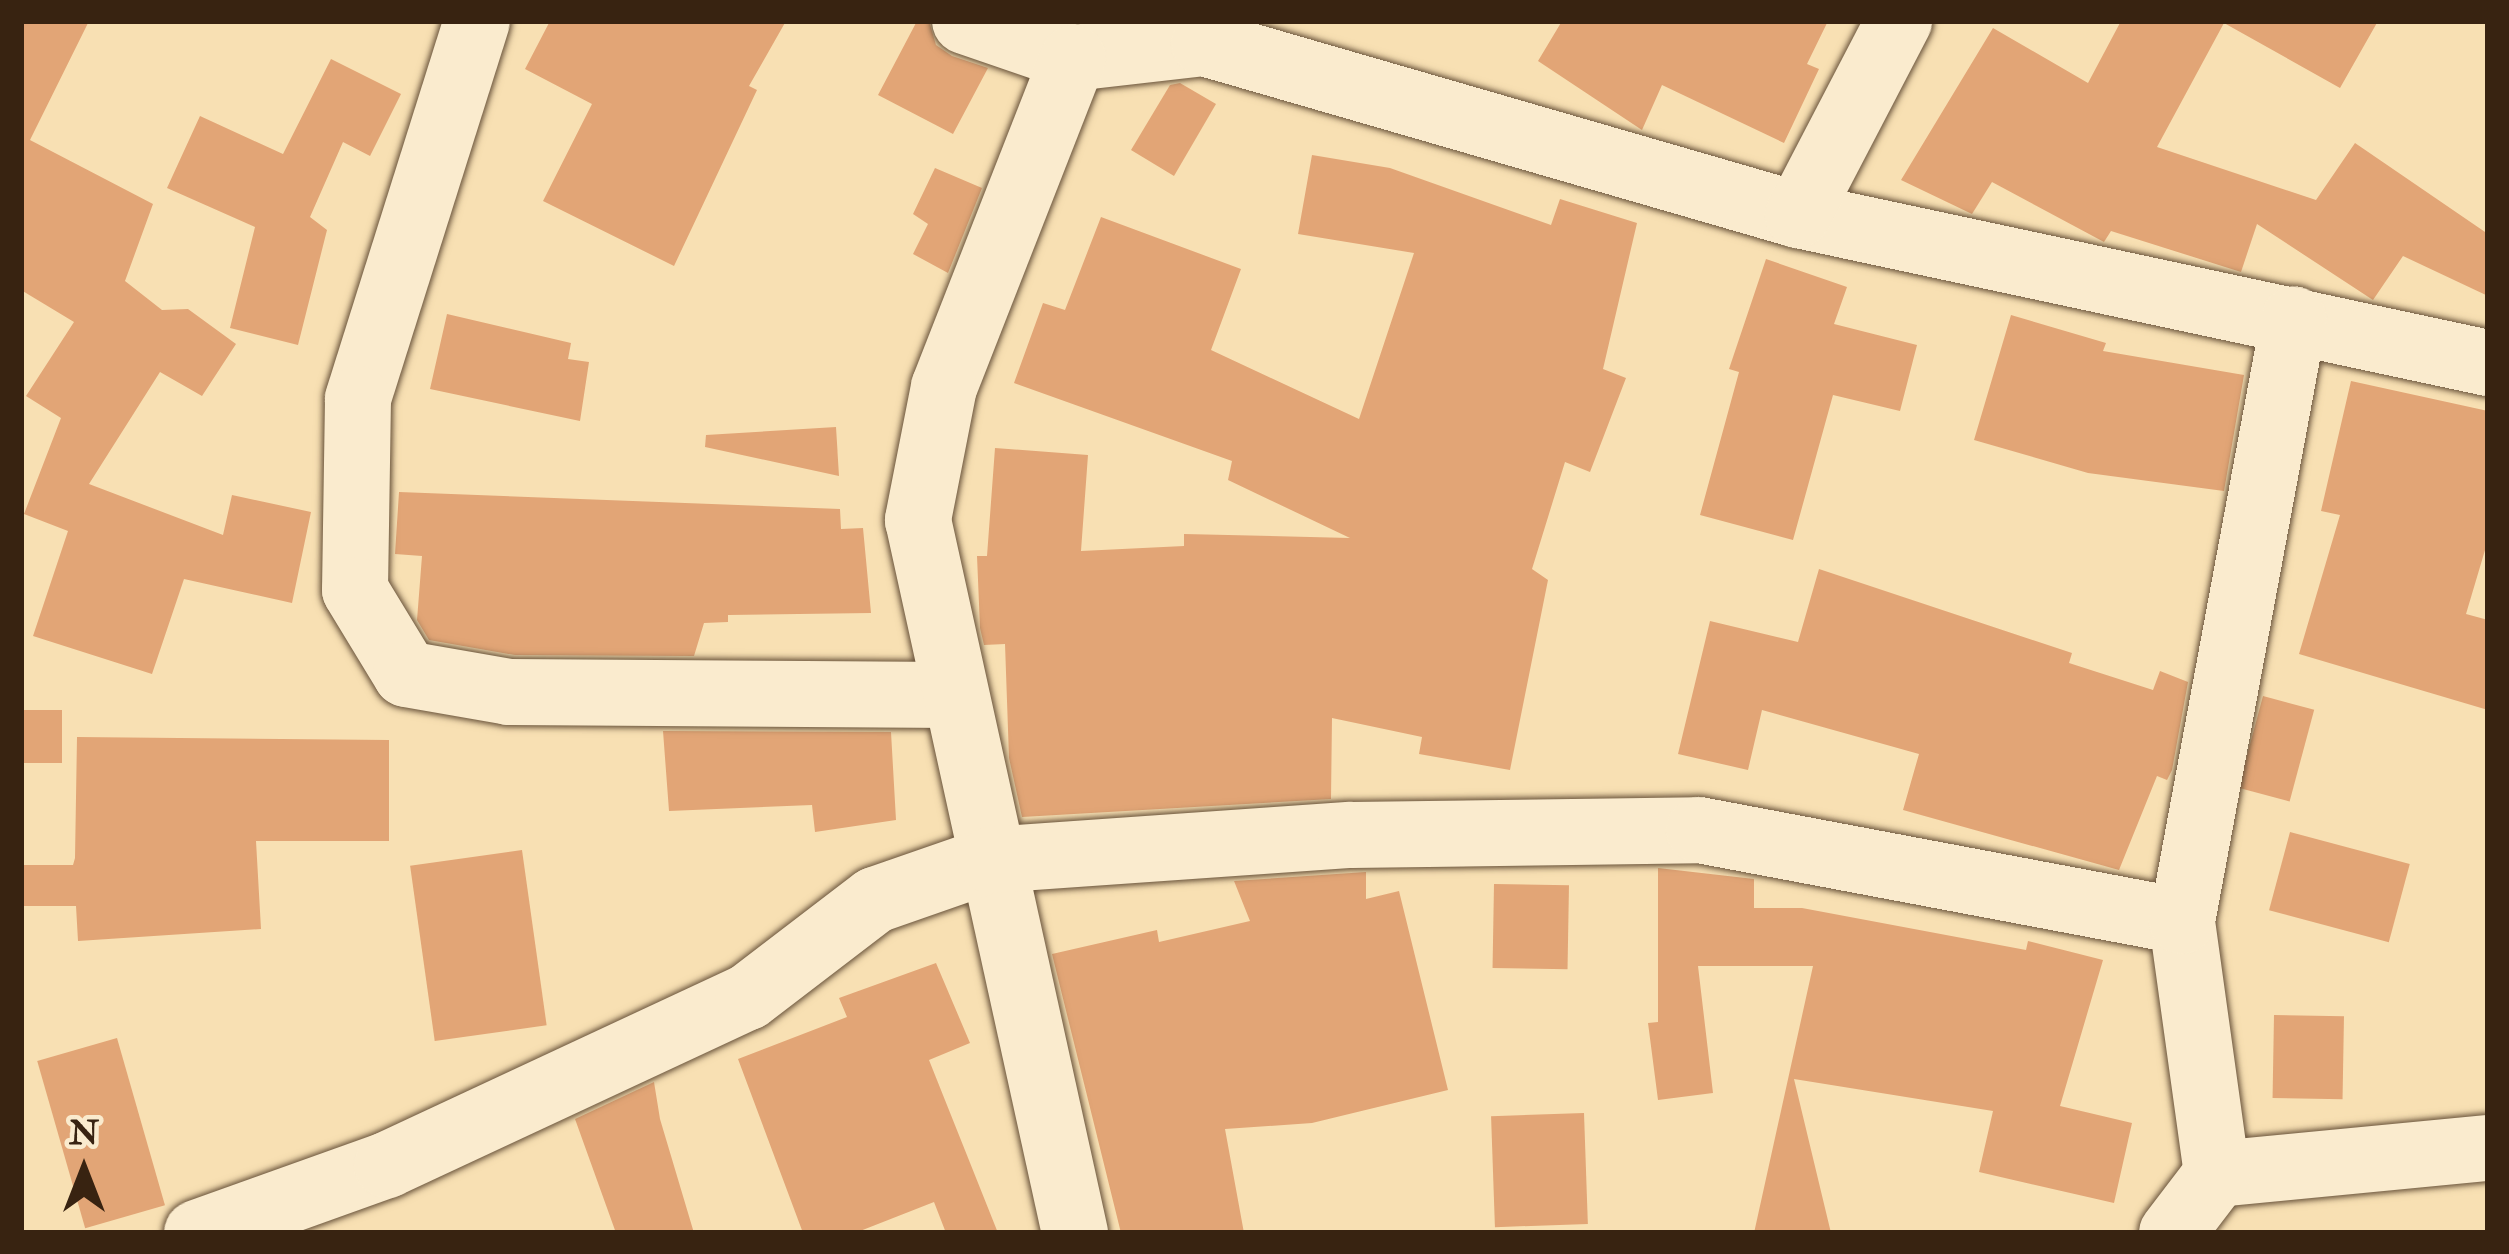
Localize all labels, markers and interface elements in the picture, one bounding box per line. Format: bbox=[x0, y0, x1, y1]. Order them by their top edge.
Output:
north arrow bbox=[24, 1110, 144, 1230]
text: N bbox=[69, 1113, 99, 1154]

